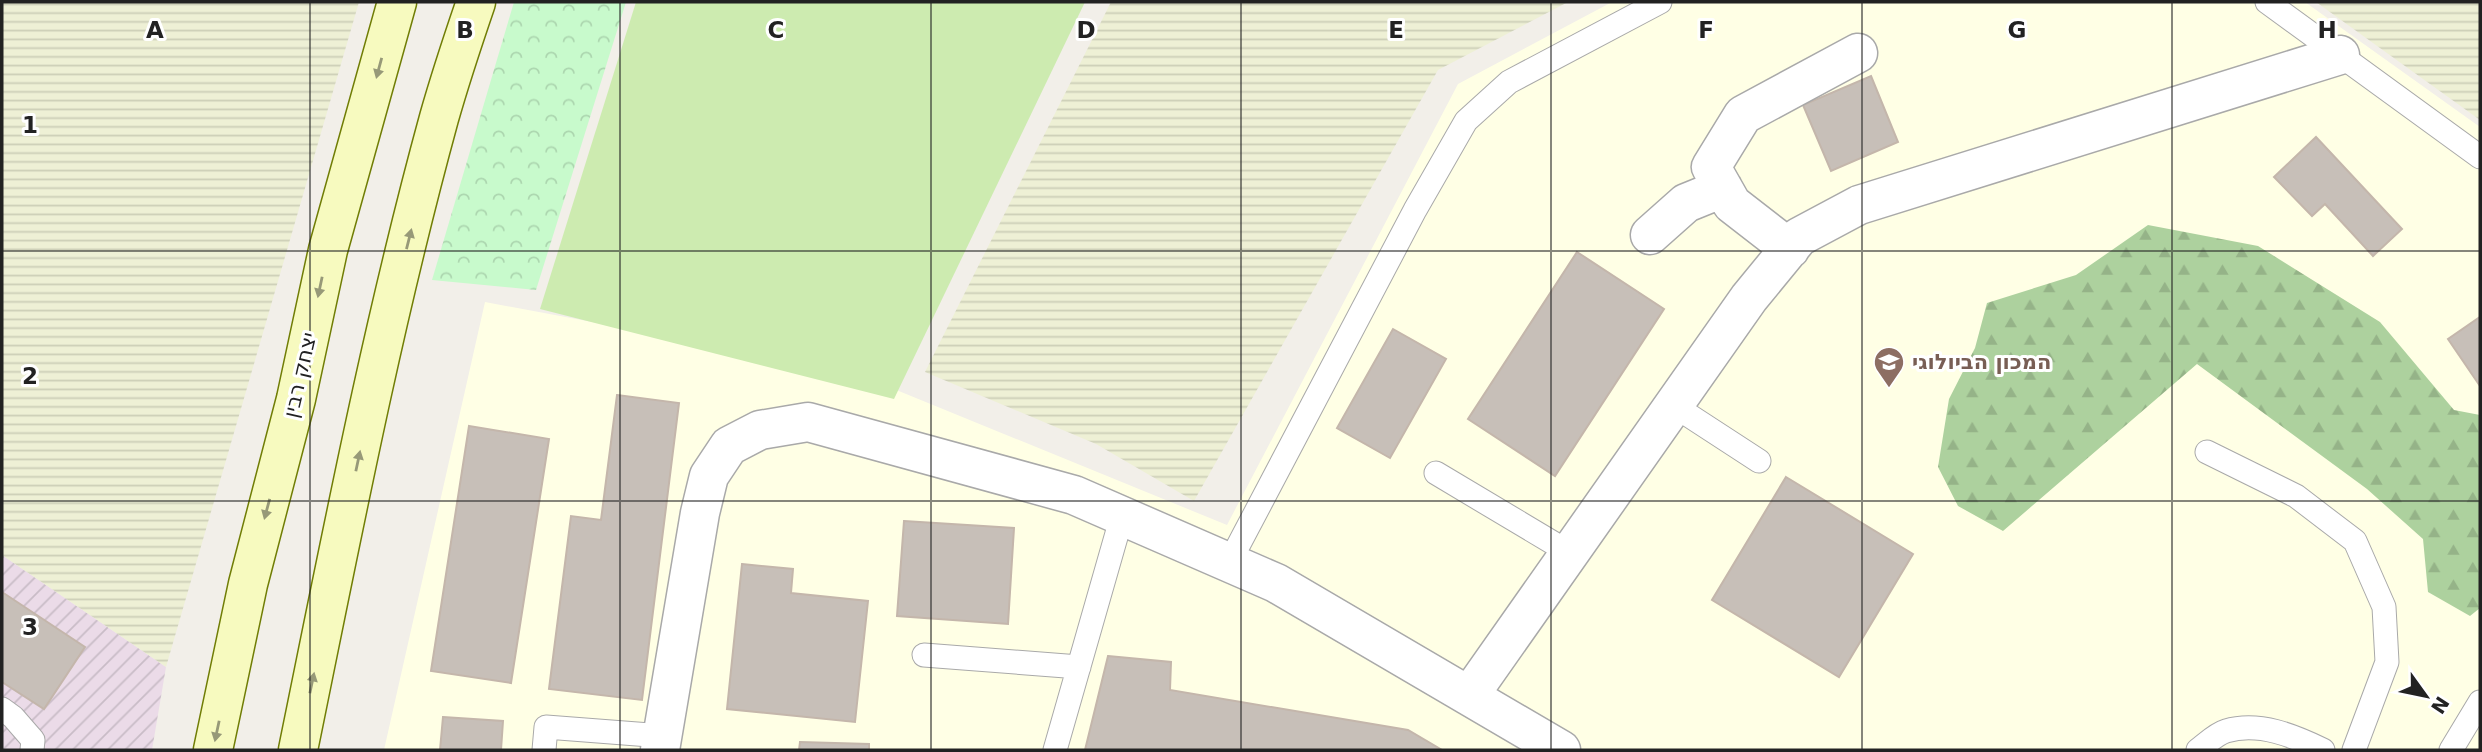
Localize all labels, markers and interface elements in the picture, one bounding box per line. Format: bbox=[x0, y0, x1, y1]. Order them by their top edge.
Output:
text: A bbox=[146, 17, 164, 43]
text: B bbox=[456, 17, 474, 43]
text: C bbox=[768, 17, 784, 43]
text: D bbox=[1076, 17, 1096, 43]
text: E bbox=[1388, 17, 1404, 43]
text: F bbox=[1698, 17, 1714, 43]
text: G bbox=[2008, 17, 2026, 43]
text: H bbox=[2317, 17, 2337, 43]
one-way arrow bbox=[373, 57, 383, 78]
text: 1 bbox=[22, 112, 38, 138]
one-way arrow bbox=[404, 228, 415, 250]
one-way arrow bbox=[315, 276, 326, 298]
street label: יצחק רבין bbox=[279, 330, 321, 420]
school or university icon: המכון הביולוגי bbox=[1872, 345, 1906, 389]
place label: המכון הביולוגי bbox=[1912, 350, 2051, 374]
text: 2 bbox=[22, 363, 38, 389]
one-way arrow bbox=[353, 450, 364, 472]
one-way arrow bbox=[261, 498, 272, 520]
text: 3 bbox=[22, 614, 38, 640]
north arrow bbox=[2391, 661, 2461, 731]
one-way arrow bbox=[306, 672, 317, 694]
text: N bbox=[2427, 693, 2454, 718]
one-way arrow bbox=[212, 720, 223, 742]

